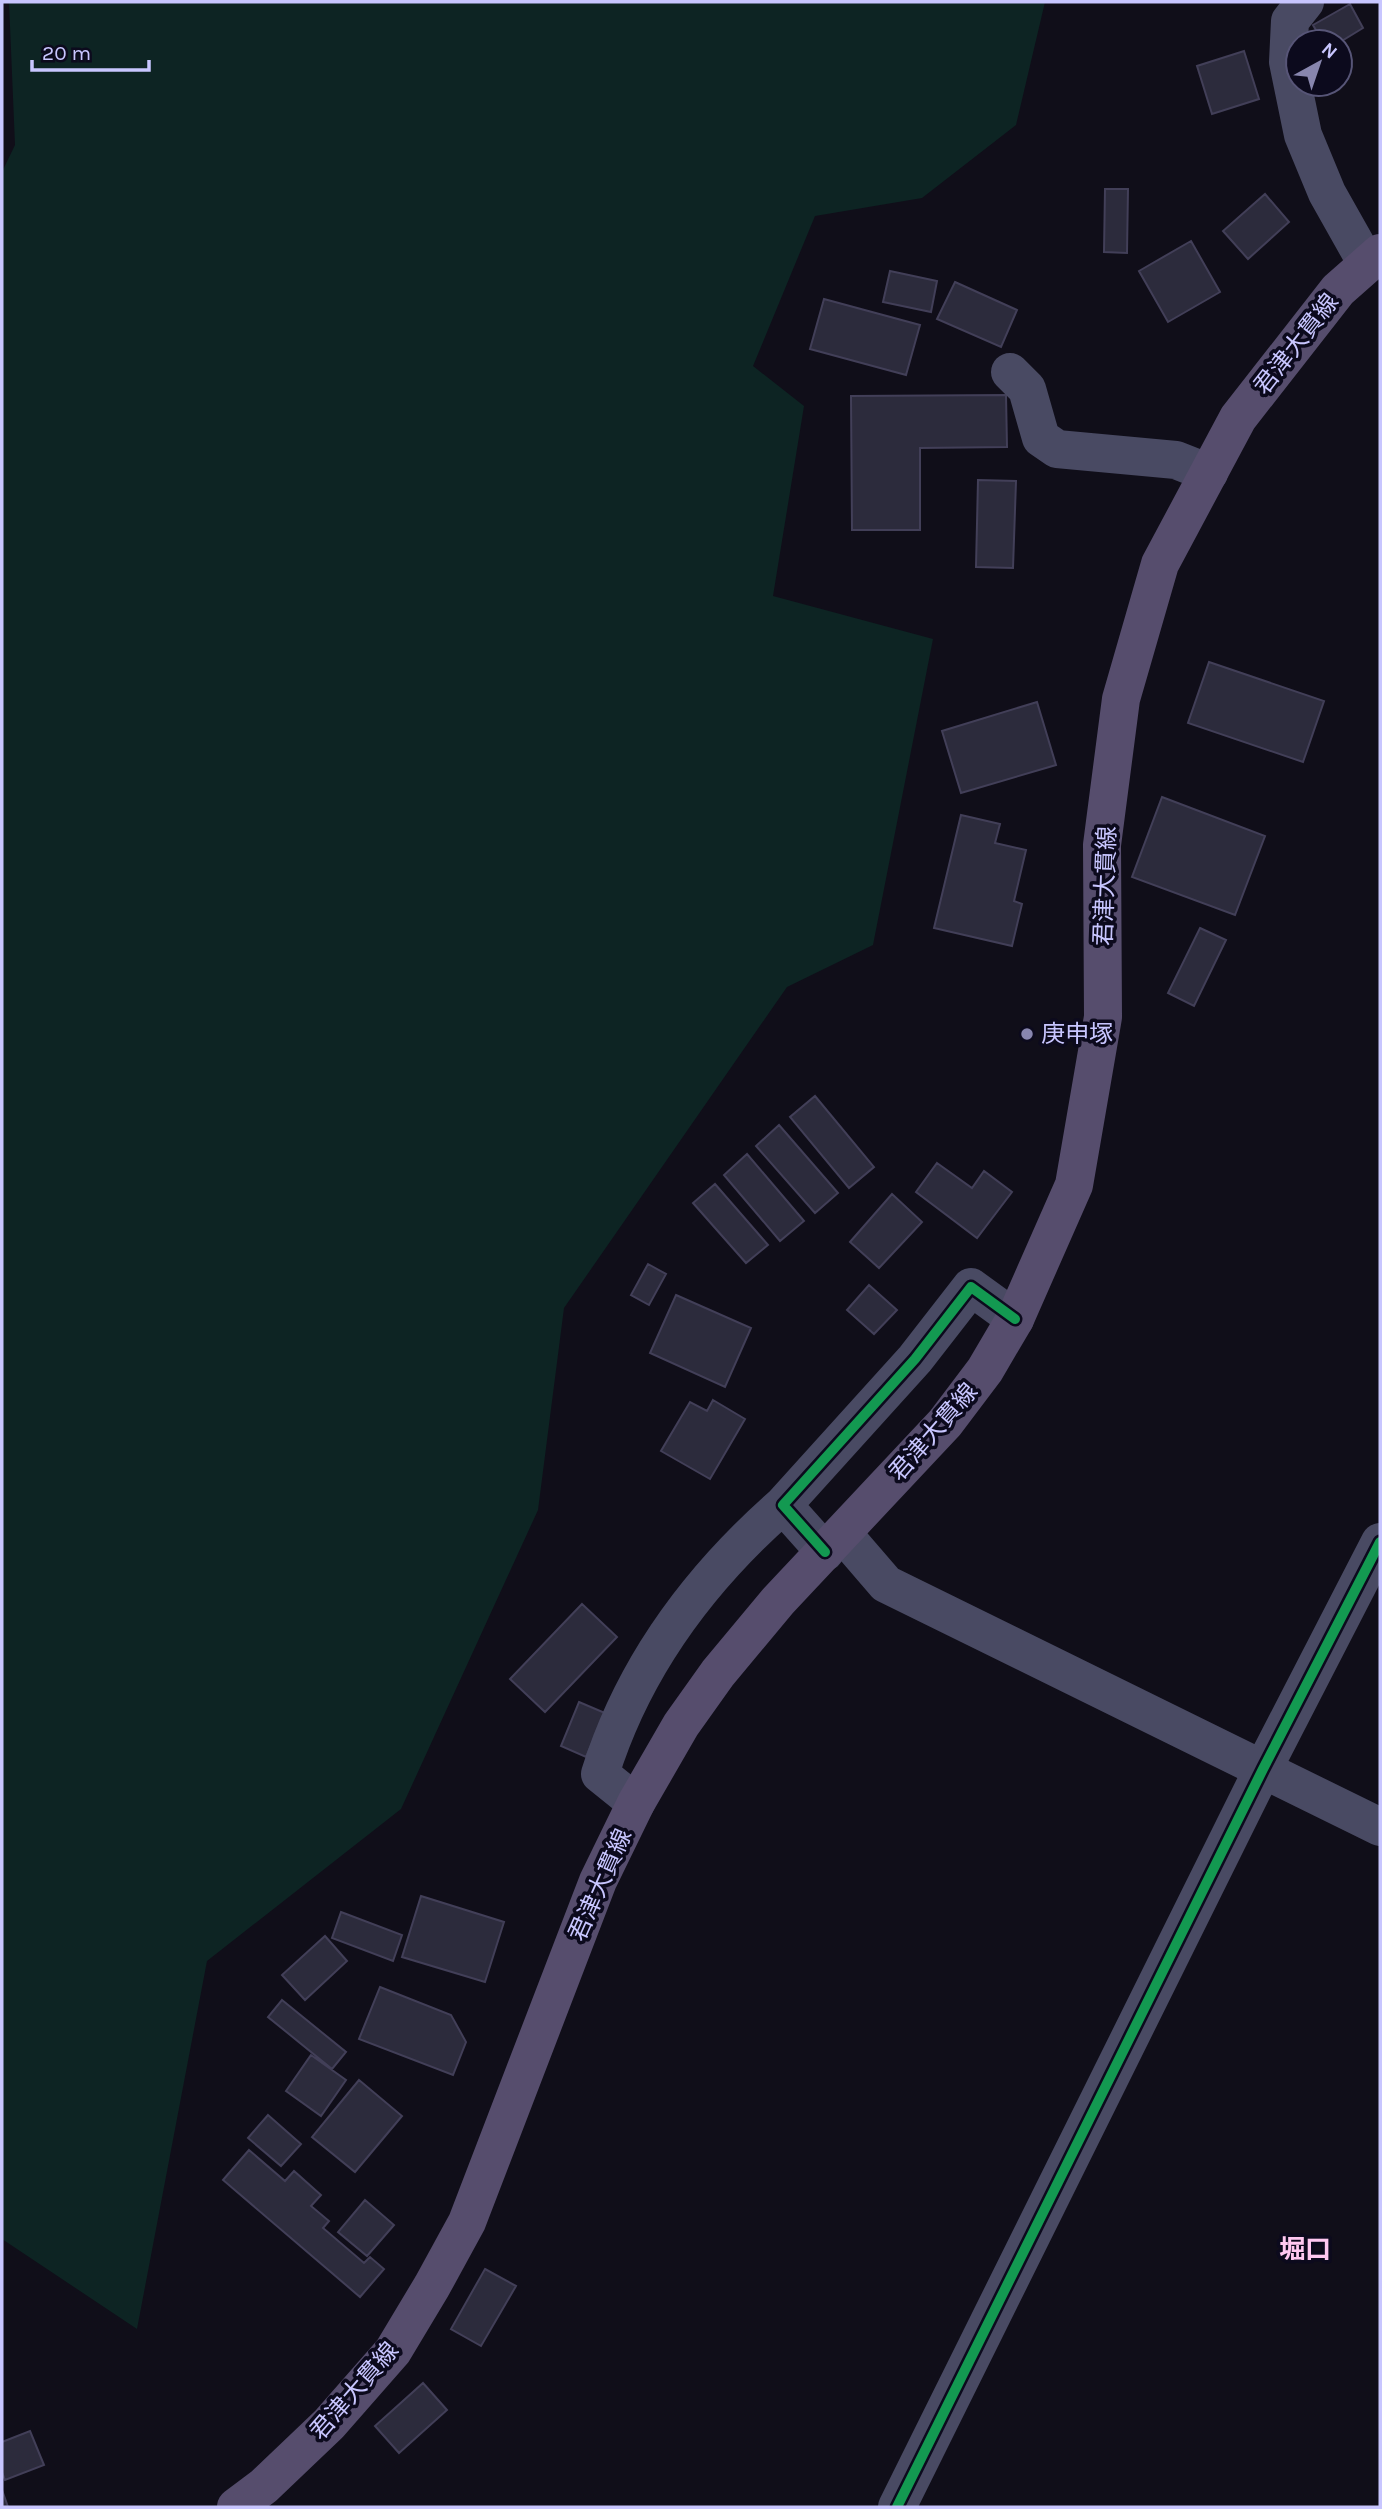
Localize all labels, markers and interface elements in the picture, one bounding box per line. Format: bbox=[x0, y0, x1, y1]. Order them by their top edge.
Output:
scale bar bbox=[32, 28, 149, 72]
north arrow bbox=[1284, 28, 1354, 98]
text: N bbox=[1317, 38, 1342, 64]
text: 20 m bbox=[42, 41, 91, 65]
street label: 君津大貫線 bbox=[1248, 288, 1344, 400]
street label: 君津大貫線 bbox=[1089, 826, 1121, 946]
place label: 庚申塚 bbox=[1041, 1020, 1113, 1048]
marker: 庚申塚 bbox=[1019, 1026, 1035, 1042]
street label: 君津大貫線 bbox=[883, 1378, 983, 1486]
street label: 君津大貫線 bbox=[563, 1824, 637, 1946]
district label: 堀口 bbox=[1279, 2234, 1331, 2265]
street label: 君津大貫線 bbox=[304, 2337, 404, 2445]

